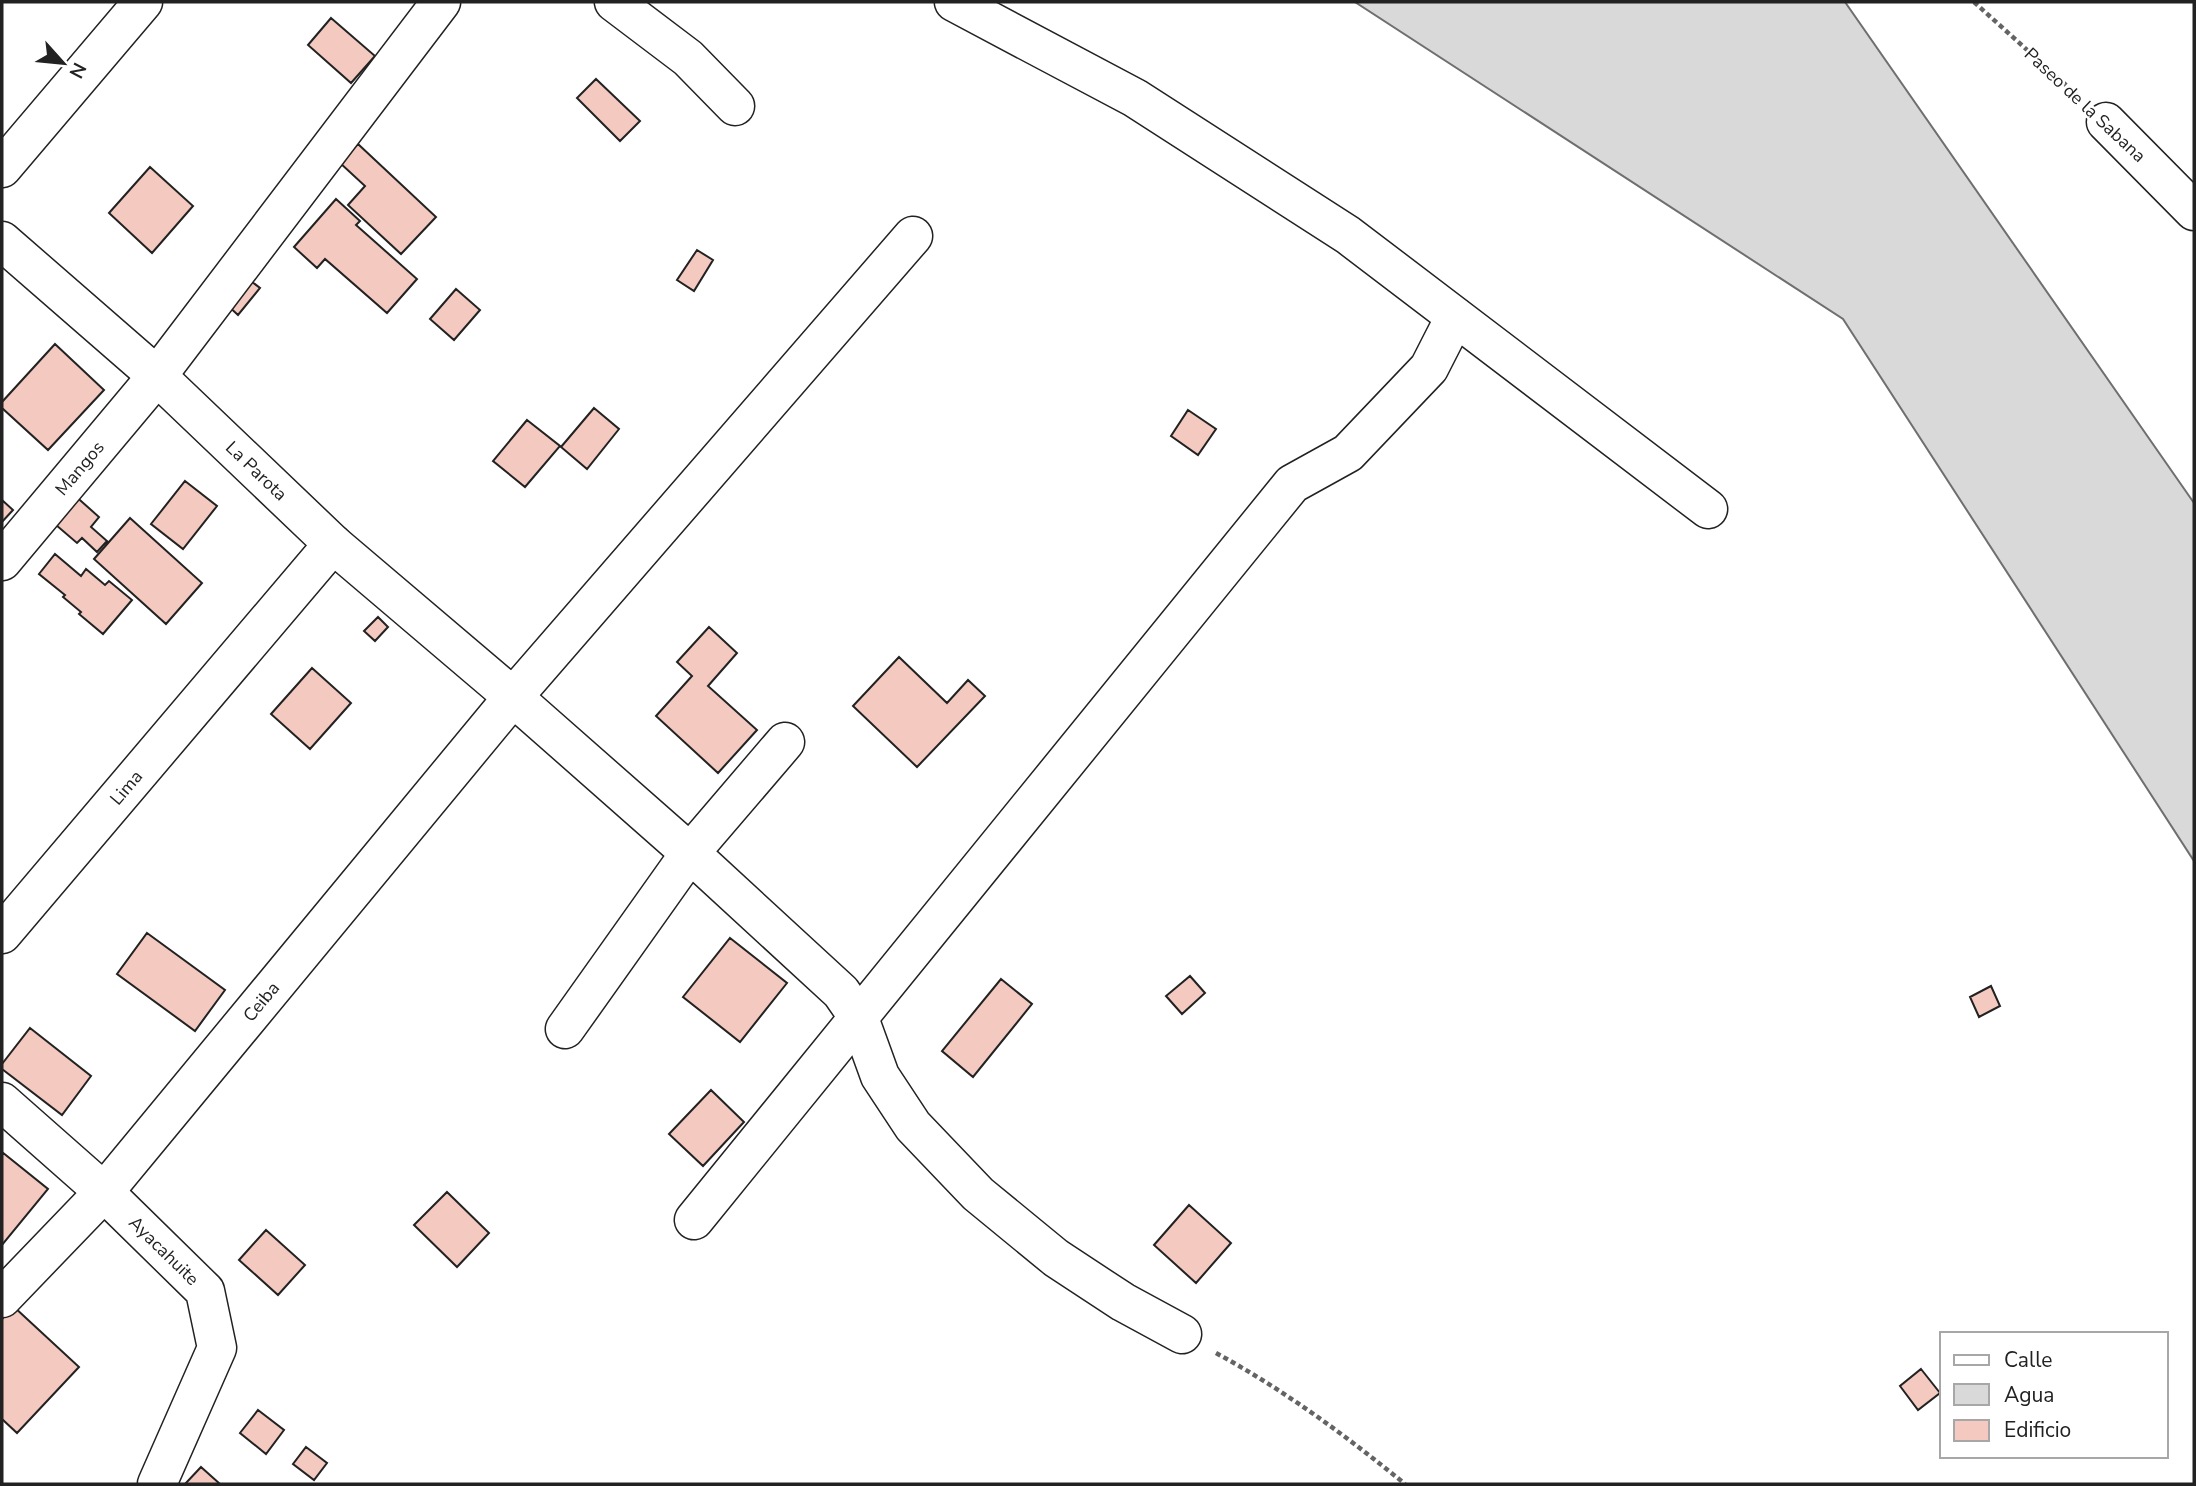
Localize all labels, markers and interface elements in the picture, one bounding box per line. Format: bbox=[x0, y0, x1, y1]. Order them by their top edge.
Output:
north arrow bbox=[28, 28, 98, 98]
street label: Paseo de la Sabana bbox=[2019, 42, 2151, 168]
text: N bbox=[62, 58, 92, 83]
street label: Mangos bbox=[50, 436, 110, 501]
street label: La Parota bbox=[220, 436, 292, 506]
street label: Lima bbox=[104, 765, 148, 810]
street label: Ceiba bbox=[238, 977, 285, 1027]
street label: Ayacahuite bbox=[124, 1211, 204, 1291]
legend bbox=[1940, 1332, 2168, 1458]
text: Calle bbox=[2004, 1346, 2052, 1374]
text: Agua bbox=[2004, 1381, 2054, 1409]
text: Edificio bbox=[2004, 1416, 2071, 1444]

